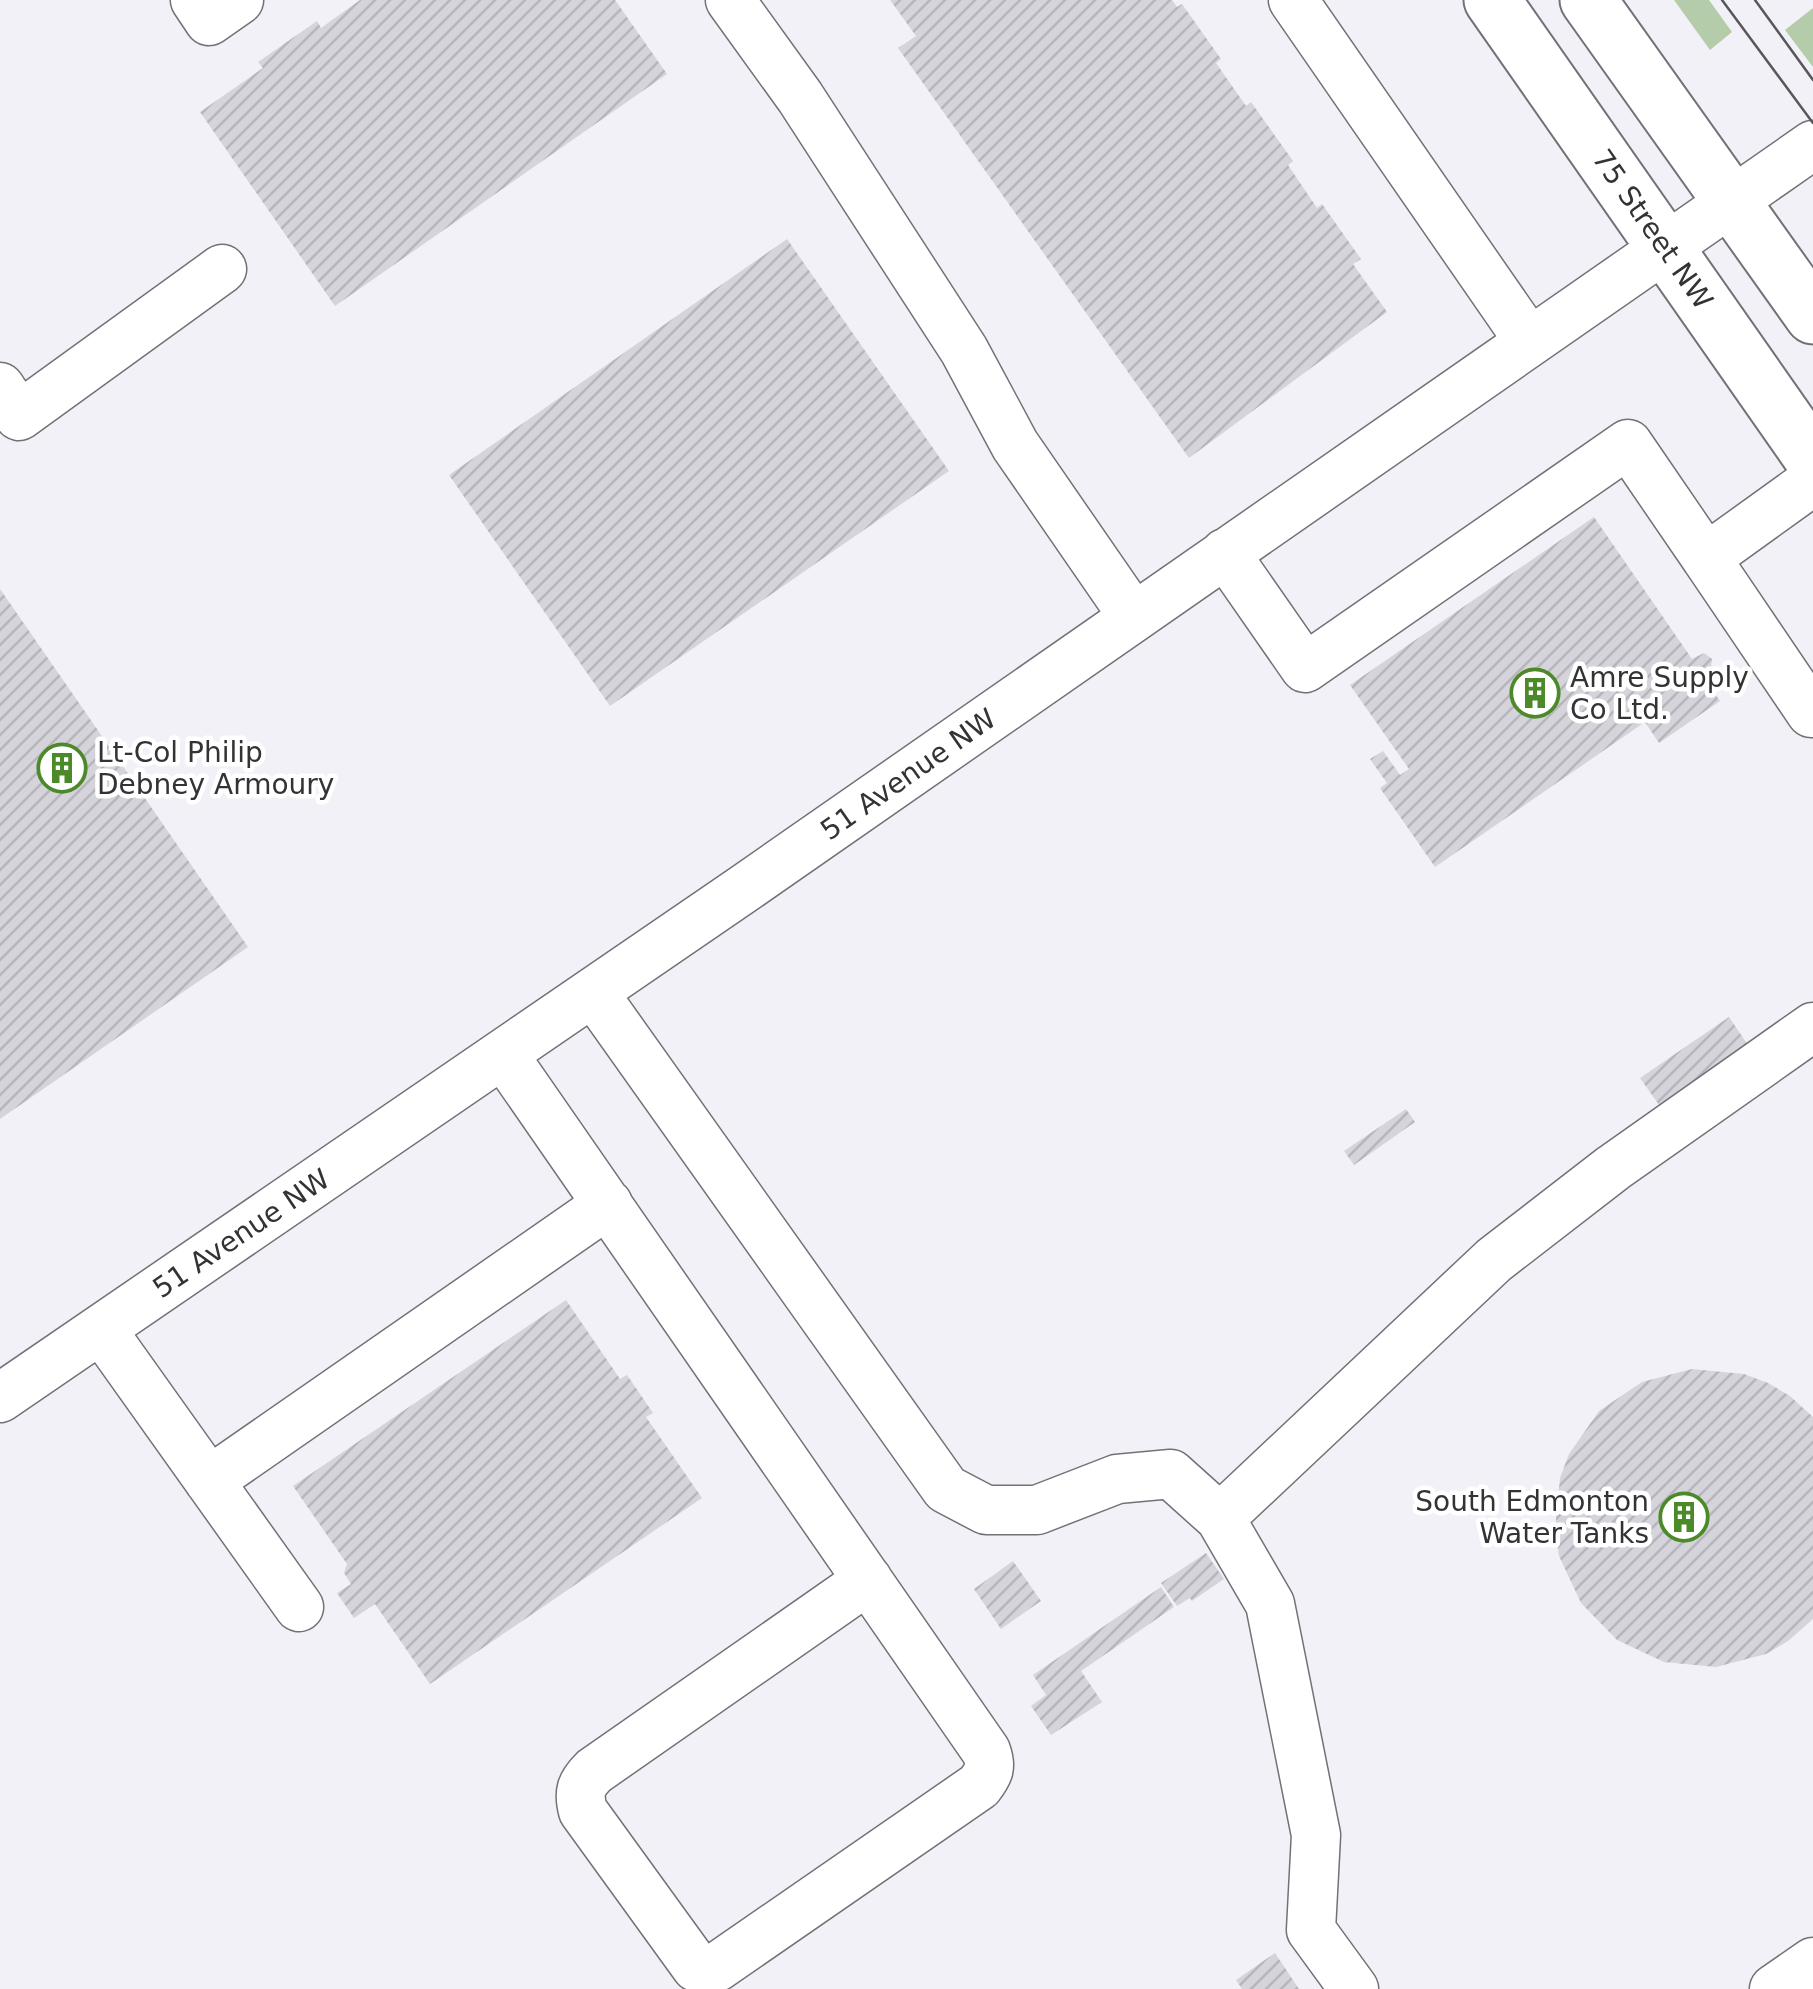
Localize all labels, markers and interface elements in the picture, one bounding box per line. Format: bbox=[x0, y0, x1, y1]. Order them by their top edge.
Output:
street label: 75 Street NW bbox=[1585, 143, 1720, 315]
place label: Amre Supply Co Ltd. bbox=[1570, 661, 1749, 726]
building icon: Amre Supply Co Ltd. bbox=[1509, 667, 1561, 719]
street label: 51 Avenue NW bbox=[814, 702, 1002, 847]
place label: Lt-Col Philip Debney Armoury bbox=[97, 736, 334, 801]
building icon: Lt-Col Philip Debney Armoury bbox=[36, 742, 88, 794]
street label: 51 Avenue NW bbox=[147, 1162, 336, 1305]
place label: South Edmonton Water Tanks bbox=[1415, 1485, 1649, 1550]
building icon: South Edmonton Water Tanks bbox=[1658, 1491, 1710, 1543]

